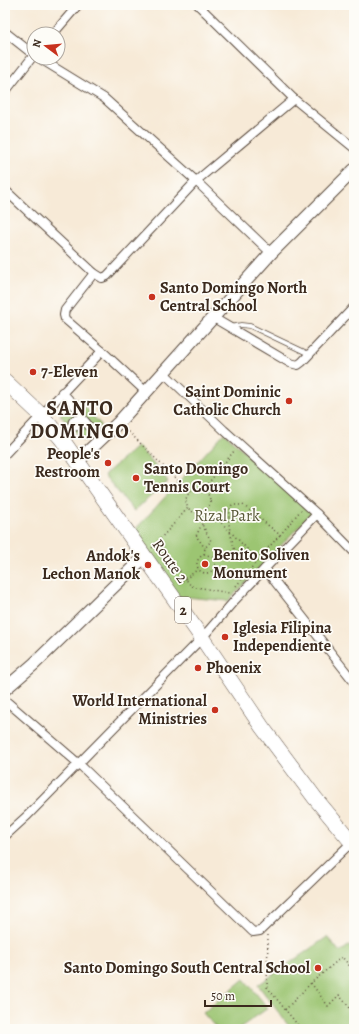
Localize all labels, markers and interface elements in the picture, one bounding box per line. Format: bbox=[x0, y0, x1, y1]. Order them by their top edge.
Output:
north arrow bbox=[26, 26, 66, 66]
text: N bbox=[29, 37, 45, 49]
place label: Santo Domingo North Central School bbox=[160, 277, 307, 317]
marker: Santo Domingo North Central School bbox=[147, 292, 157, 302]
place label: 7-Eleven bbox=[41, 361, 98, 383]
marker: 7-Eleven bbox=[28, 367, 38, 377]
place label: Saint Dominic Catholic Church bbox=[173, 381, 281, 421]
district label: SANTO DOMINGO bbox=[30, 395, 130, 445]
marker: Saint Dominic Catholic Church bbox=[284, 396, 294, 406]
place label: People's Restroom bbox=[35, 443, 101, 483]
marker: People's Restroom bbox=[103, 458, 113, 468]
place label: Santo Domingo Tennis Court bbox=[144, 458, 248, 498]
marker: Santo Domingo Tennis Court bbox=[131, 473, 141, 483]
park label: Rizal Park bbox=[194, 505, 260, 527]
street label: Route 2 bbox=[147, 535, 193, 588]
place label: Benito Soliven Monument bbox=[213, 544, 310, 584]
place label: Andok's Lechon Manok bbox=[42, 545, 141, 585]
marker: Benito Soliven Monument bbox=[200, 559, 210, 569]
marker: Andok's Lechon Manok bbox=[143, 560, 153, 570]
road number: 2 bbox=[175, 597, 191, 623]
place label: Iglesia Filipina Independiente bbox=[233, 617, 332, 657]
marker: Iglesia Filipina Independiente bbox=[220, 632, 230, 642]
place label: Phoenix bbox=[206, 657, 261, 679]
marker: Phoenix bbox=[193, 663, 203, 673]
place label: World International Ministries bbox=[72, 690, 208, 730]
marker: World International Ministries bbox=[210, 705, 220, 715]
place label: Santo Domingo South Central School bbox=[64, 957, 311, 979]
marker: Santo Domingo South Central School bbox=[313, 963, 323, 973]
scale bar bbox=[205, 982, 271, 1008]
text: 50 m bbox=[211, 988, 235, 1004]

